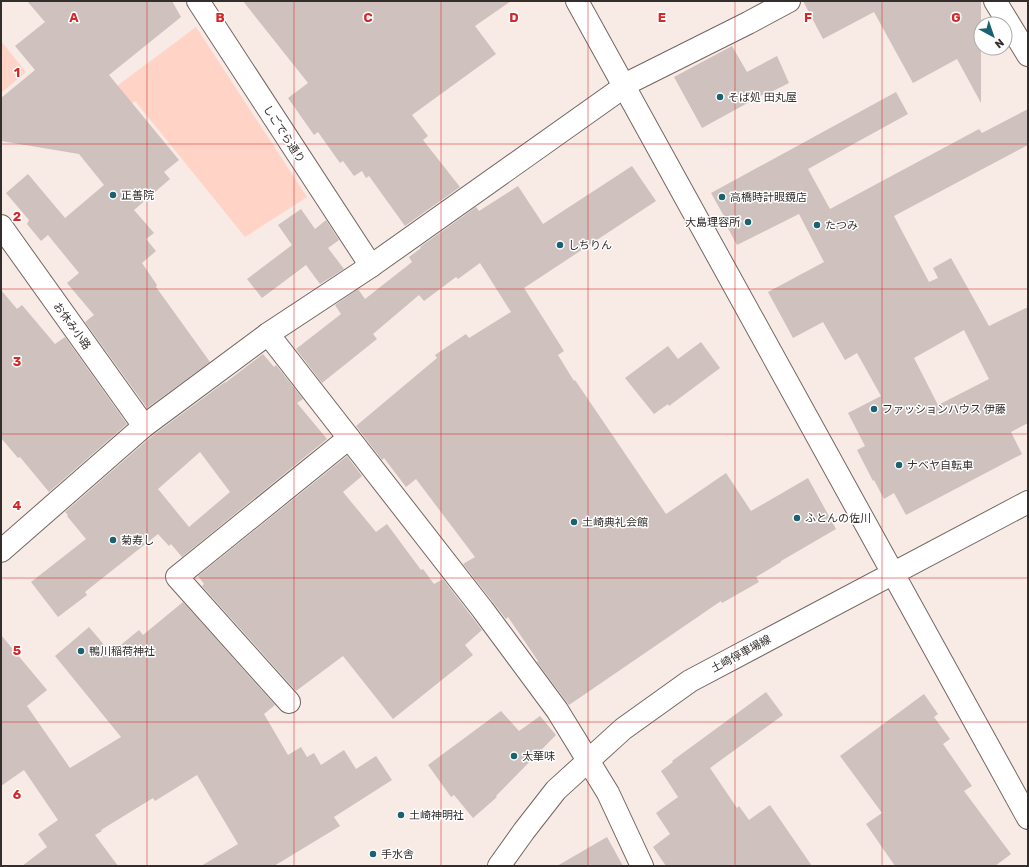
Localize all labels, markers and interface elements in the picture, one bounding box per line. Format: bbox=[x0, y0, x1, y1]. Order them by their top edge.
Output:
text: A bbox=[69, 10, 79, 25]
text: B bbox=[215, 10, 225, 25]
text: C bbox=[363, 10, 373, 25]
text: D bbox=[509, 10, 519, 25]
text: E bbox=[658, 10, 666, 25]
text: F bbox=[804, 10, 812, 25]
text: G bbox=[951, 10, 961, 25]
north arrow bbox=[973, 16, 1013, 56]
text: N bbox=[992, 36, 1006, 51]
text: 1 bbox=[14, 65, 20, 80]
place label: そば処 田丸屋 bbox=[728, 91, 797, 104]
marker: そば処 田丸屋 bbox=[715, 92, 725, 102]
street label: しごでら通り bbox=[261, 103, 307, 165]
place label: 正善院 bbox=[121, 189, 154, 202]
marker: 正善院 bbox=[108, 190, 118, 200]
place label: 高橋時計眼鏡店 bbox=[730, 191, 807, 204]
marker: 高橋時計眼鏡店 bbox=[717, 192, 727, 202]
text: 2 bbox=[13, 209, 21, 224]
place label: 大島理容所 bbox=[685, 216, 741, 229]
marker: 大島理容所 bbox=[743, 217, 753, 227]
place label: たつみ bbox=[825, 219, 858, 232]
marker: たつみ bbox=[812, 220, 822, 230]
place label: しちりん bbox=[568, 239, 612, 252]
marker: しちりん bbox=[555, 240, 565, 250]
street label: お休み小路 bbox=[51, 300, 93, 352]
text: 3 bbox=[13, 354, 22, 369]
place label: ファッションハウス 伊藤 bbox=[882, 403, 1006, 416]
marker: ファッションハウス 伊藤 bbox=[869, 404, 879, 414]
place label: ナベヤ自転車 bbox=[907, 459, 973, 472]
marker: ナベヤ自転車 bbox=[894, 460, 904, 470]
text: 4 bbox=[13, 498, 22, 513]
place label: ふとんの佐川 bbox=[805, 512, 871, 525]
marker: ふとんの佐川 bbox=[792, 513, 802, 523]
place label: 土崎典礼会館 bbox=[582, 516, 648, 529]
marker: 土崎典礼会館 bbox=[569, 517, 579, 527]
place label: 菊寿し bbox=[121, 534, 154, 547]
marker: 菊寿し bbox=[108, 535, 118, 545]
street label: 土崎停車場線 bbox=[709, 633, 773, 675]
text: 5 bbox=[13, 643, 21, 658]
place label: 鴨川稲荷神社 bbox=[89, 645, 155, 658]
marker: 鴨川稲荷神社 bbox=[76, 646, 86, 656]
place label: 太華味 bbox=[522, 750, 555, 763]
marker: 太華味 bbox=[509, 751, 519, 761]
text: 6 bbox=[13, 787, 22, 802]
place label: 土崎神明社 bbox=[409, 809, 464, 822]
marker: 土崎神明社 bbox=[396, 810, 406, 820]
place label: 手水舎 bbox=[381, 848, 414, 861]
marker: 手水舎 bbox=[368, 849, 378, 859]

